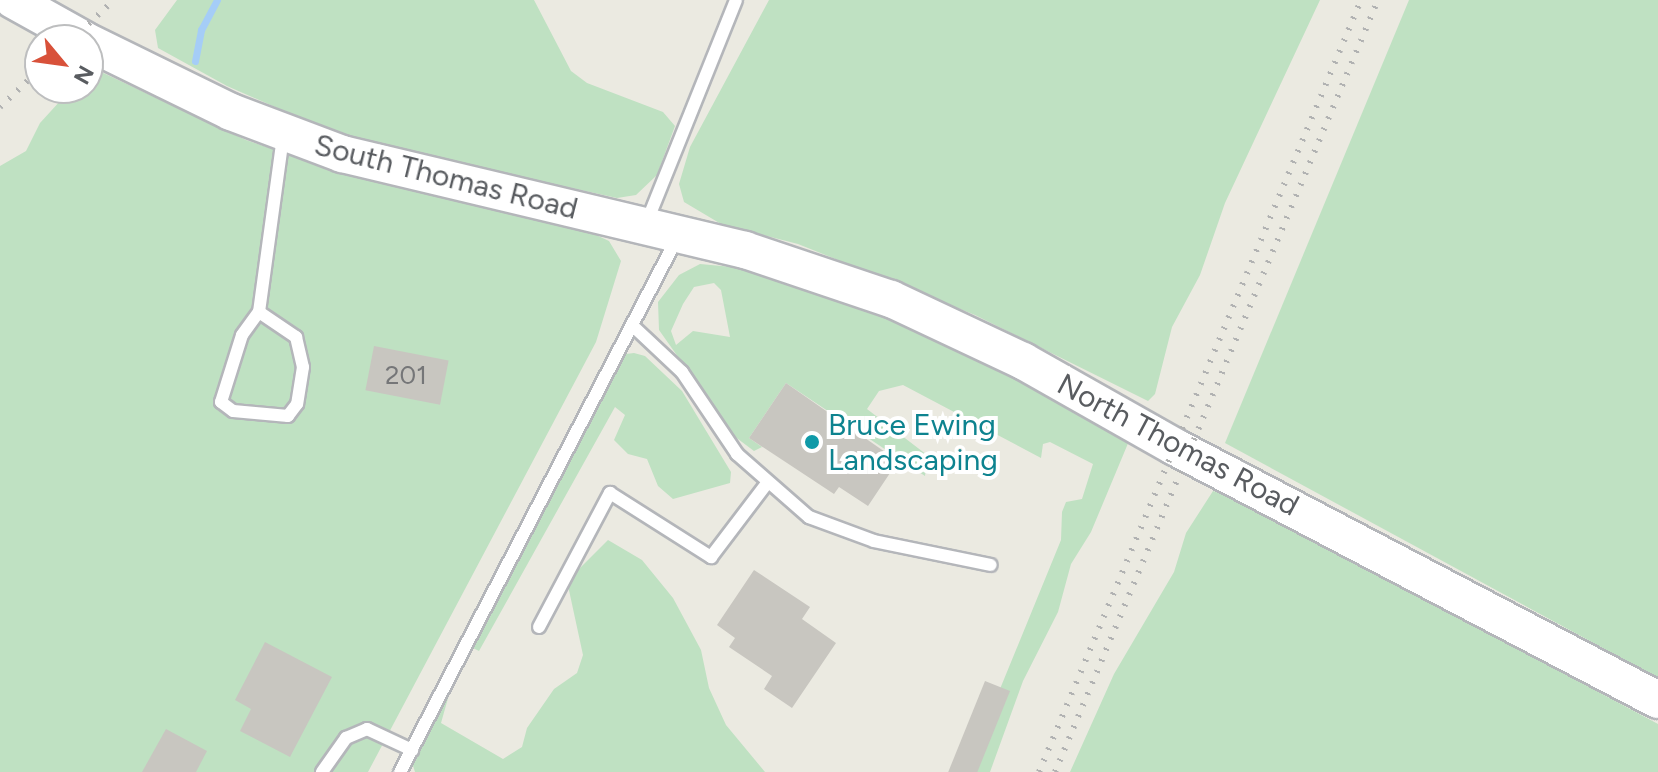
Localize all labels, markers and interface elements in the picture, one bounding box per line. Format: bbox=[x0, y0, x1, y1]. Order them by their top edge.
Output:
north arrow bbox=[24, 24, 104, 104]
text: N bbox=[68, 61, 100, 89]
street label: South Thomas Road bbox=[311, 127, 581, 227]
house number: 201 bbox=[385, 360, 427, 392]
street label: North Thomas Road bbox=[1051, 366, 1305, 524]
place label: Bruce Ewing Landscaping bbox=[828, 407, 998, 478]
marker: Bruce Ewing Landscaping bbox=[803, 433, 821, 451]

